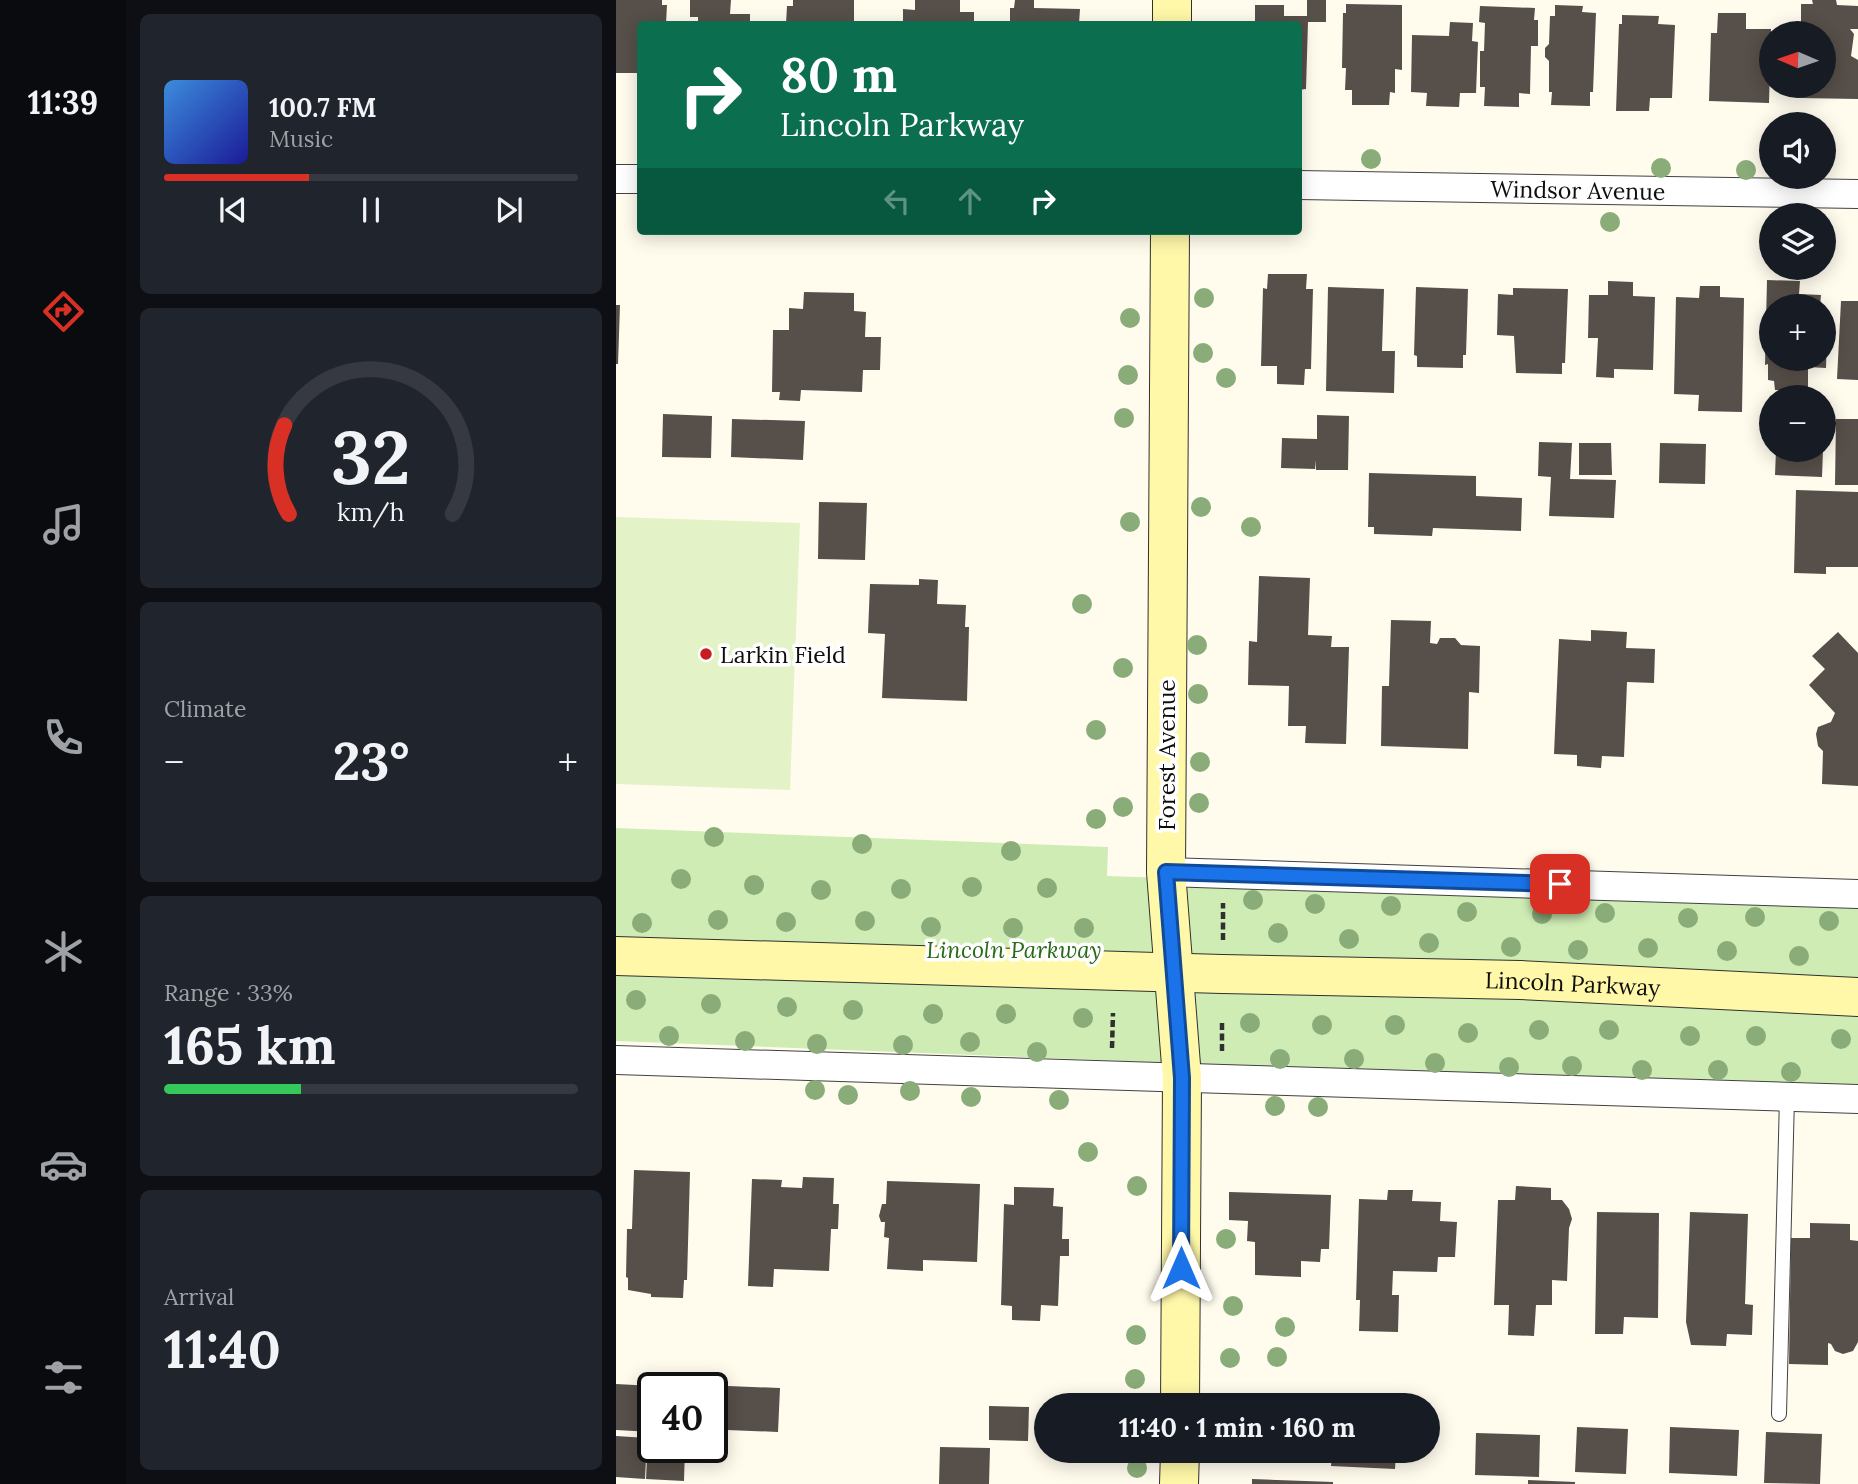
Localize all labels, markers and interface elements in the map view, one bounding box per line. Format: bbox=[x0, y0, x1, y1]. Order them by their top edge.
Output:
north arrow bbox=[1759, 21, 1836, 98]
map controls bbox=[1759, 21, 1836, 462]
text: 80 m bbox=[780, 43, 897, 105]
icon: right bbox=[665, 49, 756, 140]
text: 11:39 bbox=[28, 82, 98, 123]
text: 100.7 FM bbox=[269, 91, 377, 124]
text: Lincoln Parkway bbox=[780, 104, 1024, 145]
button: sound bbox=[1759, 112, 1836, 189]
text: Music bbox=[269, 124, 333, 153]
street label: Windsor Avenue bbox=[1490, 174, 1666, 205]
icon: left bbox=[878, 182, 916, 220]
icon: ahead bbox=[951, 182, 989, 220]
icon: right bbox=[1024, 182, 1062, 220]
icon: previous bbox=[214, 191, 252, 229]
icon: pause bbox=[352, 191, 390, 229]
icon: next bbox=[490, 191, 528, 229]
button: layers bbox=[1759, 203, 1836, 280]
icon: directions bbox=[39, 287, 88, 336]
button: + bbox=[1759, 294, 1836, 371]
button: − bbox=[1759, 385, 1836, 462]
text: 32 bbox=[331, 411, 411, 504]
text: km/h bbox=[337, 496, 405, 528]
icon: music bbox=[39, 500, 88, 549]
place label: Larkin Field bbox=[720, 640, 846, 669]
marker: Larkin Field bbox=[698, 646, 714, 662]
street label: Forest Avenue bbox=[1152, 679, 1181, 831]
text: Climate bbox=[164, 694, 246, 723]
icon: phone bbox=[39, 713, 88, 762]
text: 23° bbox=[333, 728, 409, 794]
text: − bbox=[164, 738, 184, 786]
text: + bbox=[558, 738, 578, 786]
pin bbox=[1530, 854, 1590, 914]
icon: arrive bbox=[1541, 865, 1579, 903]
icon: climate bbox=[39, 927, 88, 976]
park label: Lincoln Parkway bbox=[926, 935, 1102, 964]
street label: Lincoln Parkway bbox=[1485, 965, 1662, 1002]
text: Range · 33% bbox=[164, 978, 293, 1007]
text: 165 km bbox=[164, 1012, 336, 1078]
icon: car bbox=[39, 1140, 88, 1189]
position arrow bbox=[1144, 1231, 1218, 1305]
text: Arrival bbox=[164, 1282, 234, 1311]
text: 11:40 bbox=[164, 1316, 281, 1382]
icon: filters bbox=[39, 1353, 88, 1402]
speed limit sign: 40 bbox=[637, 1372, 728, 1463]
text: 11:40 · 1 min · 160 m bbox=[1119, 1411, 1355, 1444]

